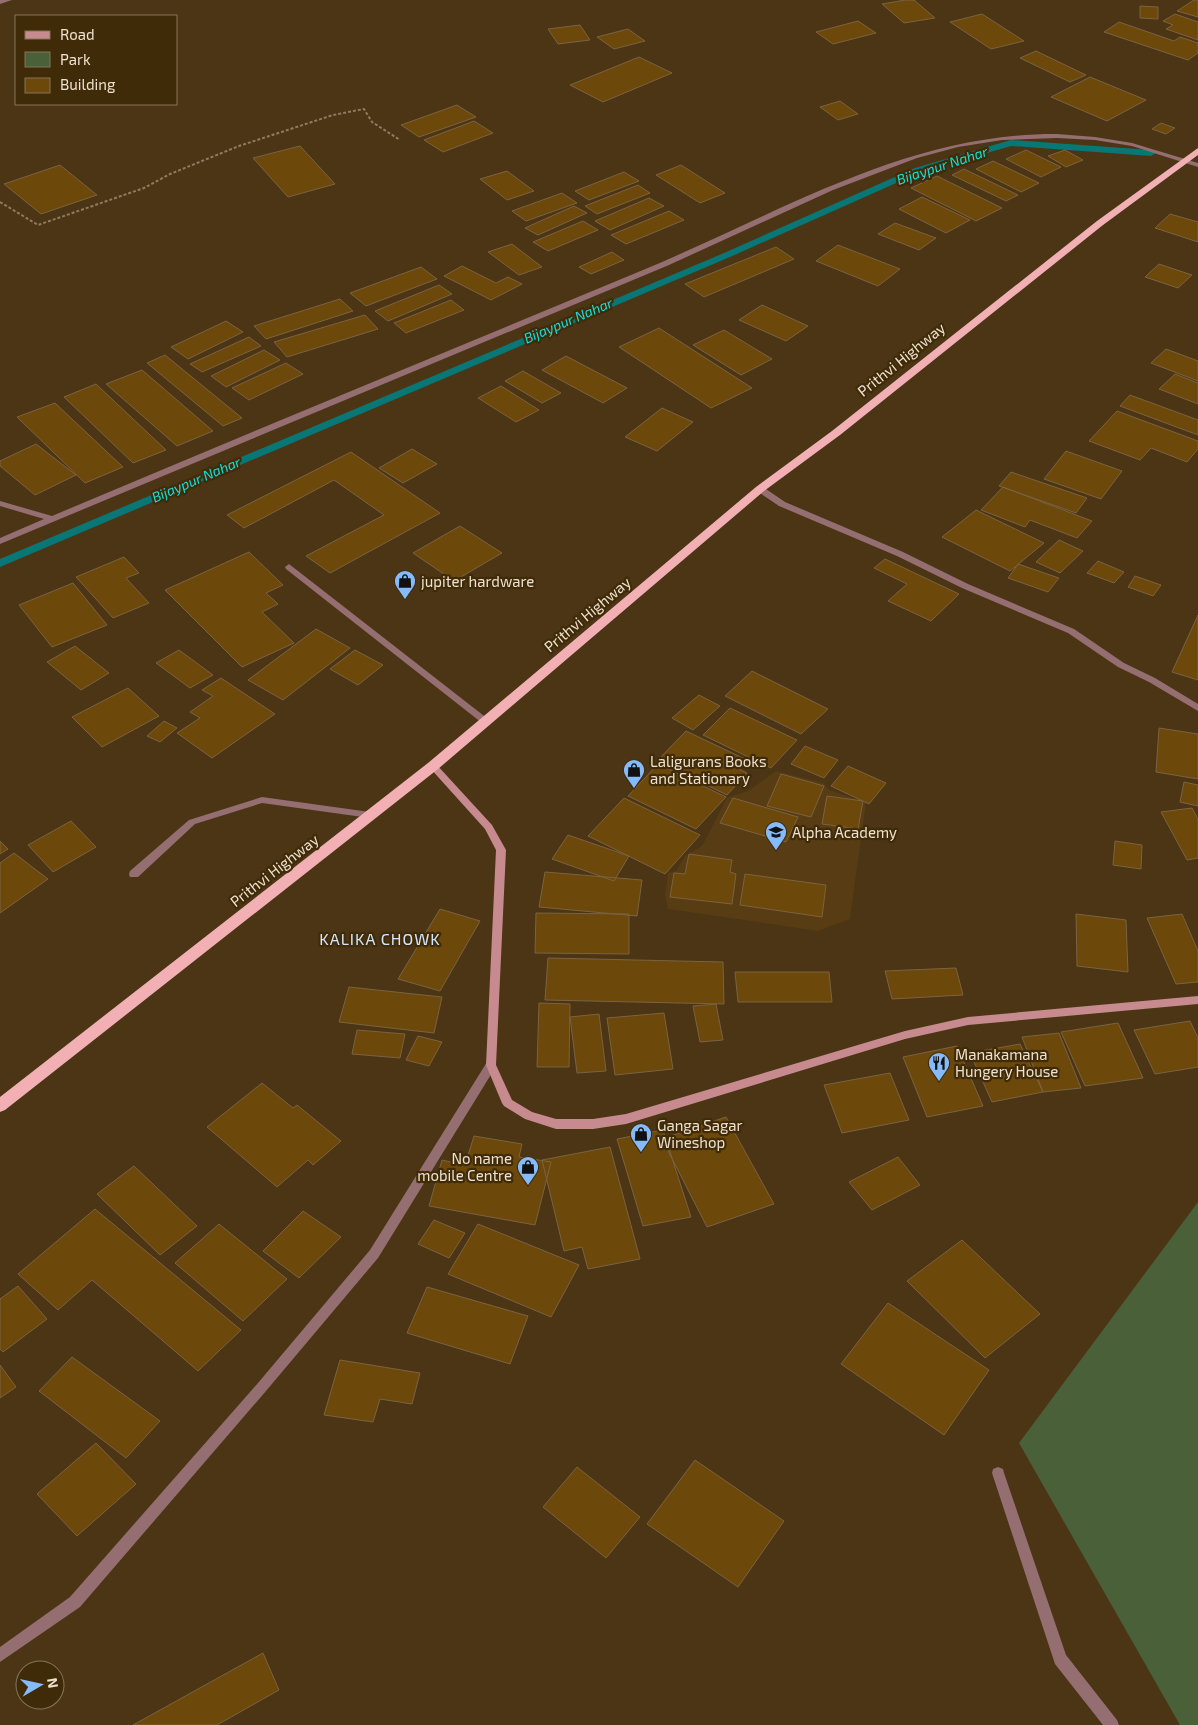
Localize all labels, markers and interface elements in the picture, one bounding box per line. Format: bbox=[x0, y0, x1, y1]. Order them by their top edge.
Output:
legend bbox=[15, 15, 178, 105]
text: Road bbox=[60, 25, 95, 43]
text: Park bbox=[60, 50, 91, 68]
text: Building bbox=[60, 75, 116, 93]
water label: Bijaypur Nahar bbox=[894, 142, 990, 188]
water label: Bijaypur Nahar bbox=[521, 293, 615, 346]
street label: Prithvi Highway bbox=[854, 318, 948, 400]
water label: Bijaypur Nahar bbox=[149, 452, 243, 505]
shop icon: jupiter hardware bbox=[393, 569, 417, 600]
place label: jupiter hardware bbox=[421, 572, 534, 591]
street label: Prithvi Highway bbox=[540, 573, 634, 655]
place label: Laligurans Books and Stationary bbox=[650, 752, 767, 787]
shop icon: Laligurans Books and Stationary bbox=[622, 758, 646, 789]
school or university icon: Alpha Academy bbox=[764, 820, 788, 851]
place label: Alpha Academy bbox=[792, 823, 897, 841]
street label: Prithvi Highway bbox=[226, 830, 322, 910]
district label: KALIKA CHOWK bbox=[319, 929, 441, 948]
place label: Manakamana Hungery House bbox=[955, 1045, 1058, 1080]
restaurant icon: Manakamana Hungery House bbox=[927, 1051, 951, 1082]
place label: Ganga Sagar Wineshop bbox=[657, 1116, 742, 1151]
shop icon: Ganga Sagar Wineshop bbox=[629, 1122, 653, 1153]
place label: No name mobile Centre bbox=[417, 1149, 512, 1184]
shop icon: No name mobile Centre bbox=[516, 1155, 540, 1186]
north arrow bbox=[15, 1660, 65, 1710]
text: N bbox=[44, 1677, 63, 1689]

